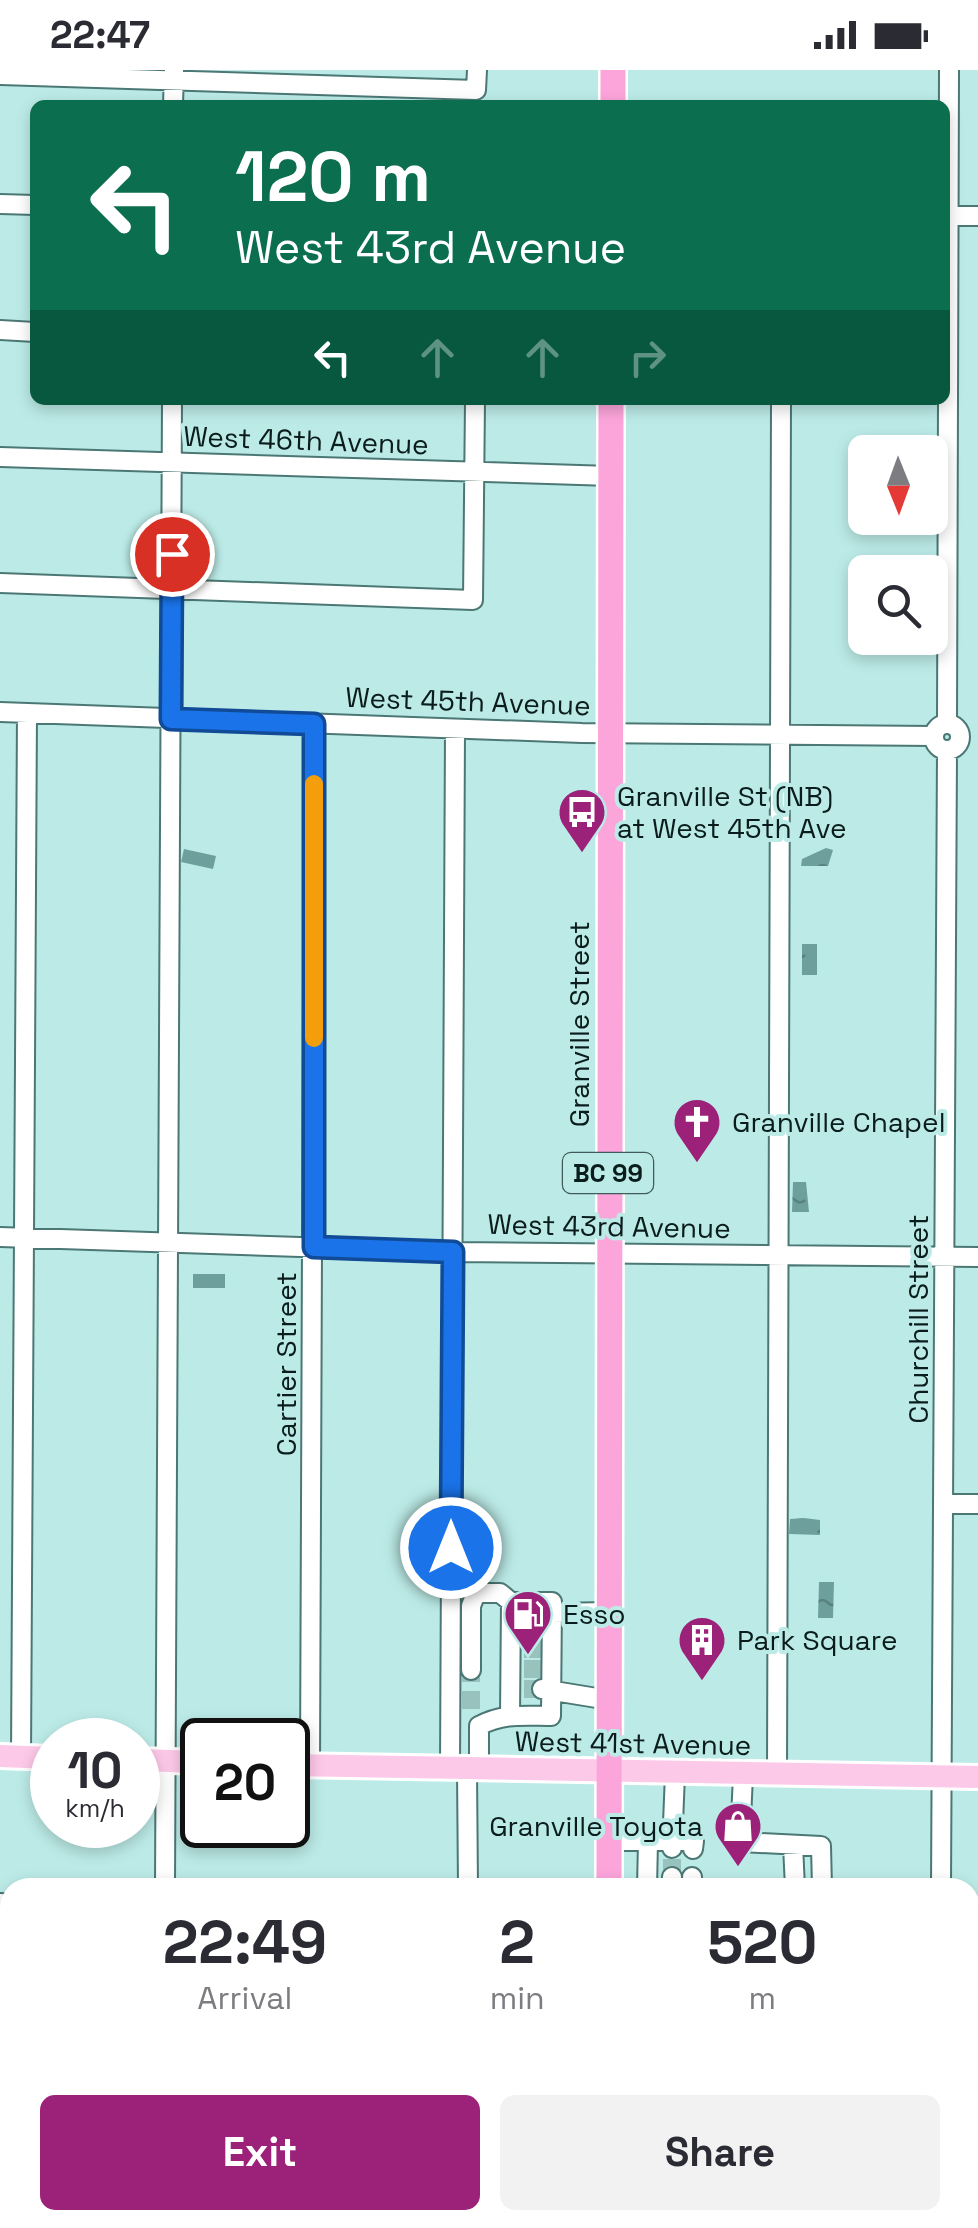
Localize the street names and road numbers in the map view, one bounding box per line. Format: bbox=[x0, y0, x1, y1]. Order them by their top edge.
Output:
street label: West 46th Avenue bbox=[183, 418, 429, 462]
street label: West 45th Avenue bbox=[345, 679, 591, 723]
street label: Granville Street bbox=[561, 921, 597, 1127]
road number: BC 99 bbox=[563, 1153, 653, 1193]
street label: West 43rd Avenue bbox=[487, 1206, 731, 1246]
street label: Churchill Street bbox=[900, 1214, 936, 1424]
street label: Cartier Street bbox=[268, 1272, 304, 1456]
street label: West 41st Avenue bbox=[514, 1723, 752, 1763]

